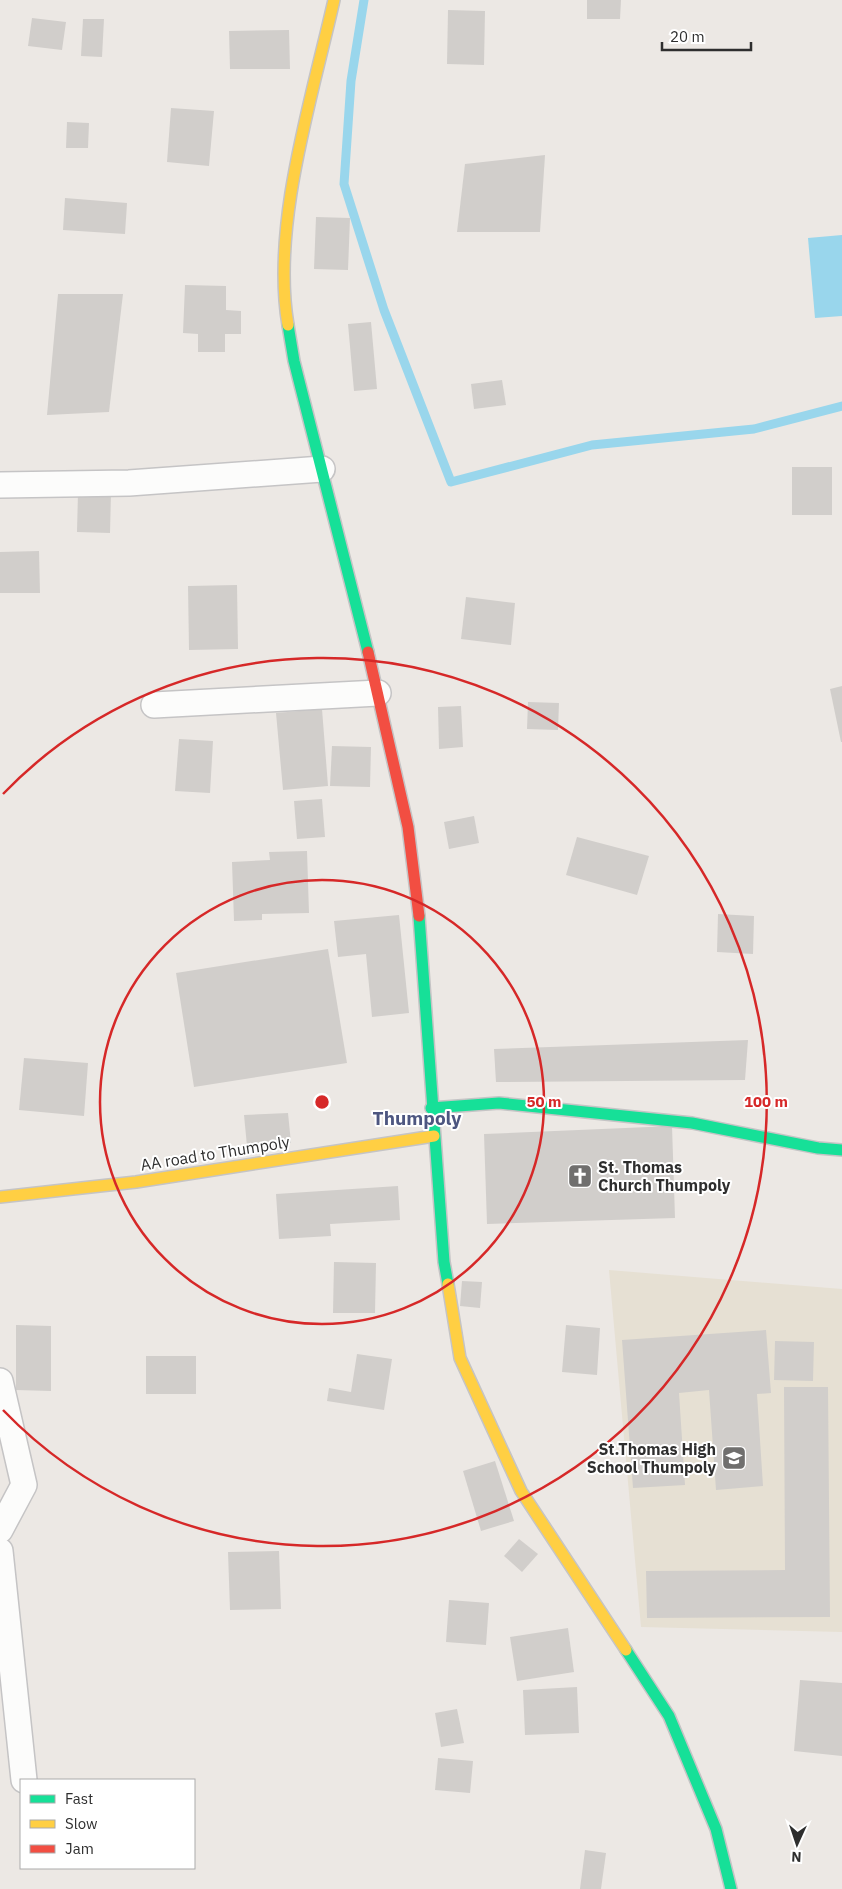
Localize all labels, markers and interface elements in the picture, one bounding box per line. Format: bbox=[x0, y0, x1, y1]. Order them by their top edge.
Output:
scale bar bbox=[662, 20, 751, 52]
text: 20 m bbox=[670, 27, 705, 46]
text: 50 m bbox=[527, 1092, 561, 1111]
text: 100 m bbox=[744, 1092, 788, 1111]
centre of rings bbox=[313, 1093, 331, 1111]
district label: Thumpoly bbox=[373, 1106, 462, 1130]
street label: AA road to Thumpoly bbox=[139, 1131, 291, 1175]
place label: St. Thomas Church Thumpoly bbox=[598, 1157, 731, 1195]
church icon: St. Thomas Church Thumpoly bbox=[567, 1163, 593, 1189]
place label: St.Thomas High School Thumpoly bbox=[587, 1439, 716, 1477]
school or university icon: St.Thomas High School Thumpoly bbox=[721, 1445, 747, 1471]
legend bbox=[20, 1779, 195, 1869]
text: Fast bbox=[65, 1789, 93, 1808]
text: Slow bbox=[65, 1814, 98, 1833]
north arrow bbox=[772, 1819, 822, 1869]
text: Jam bbox=[65, 1839, 94, 1858]
text: N bbox=[791, 1848, 802, 1866]

